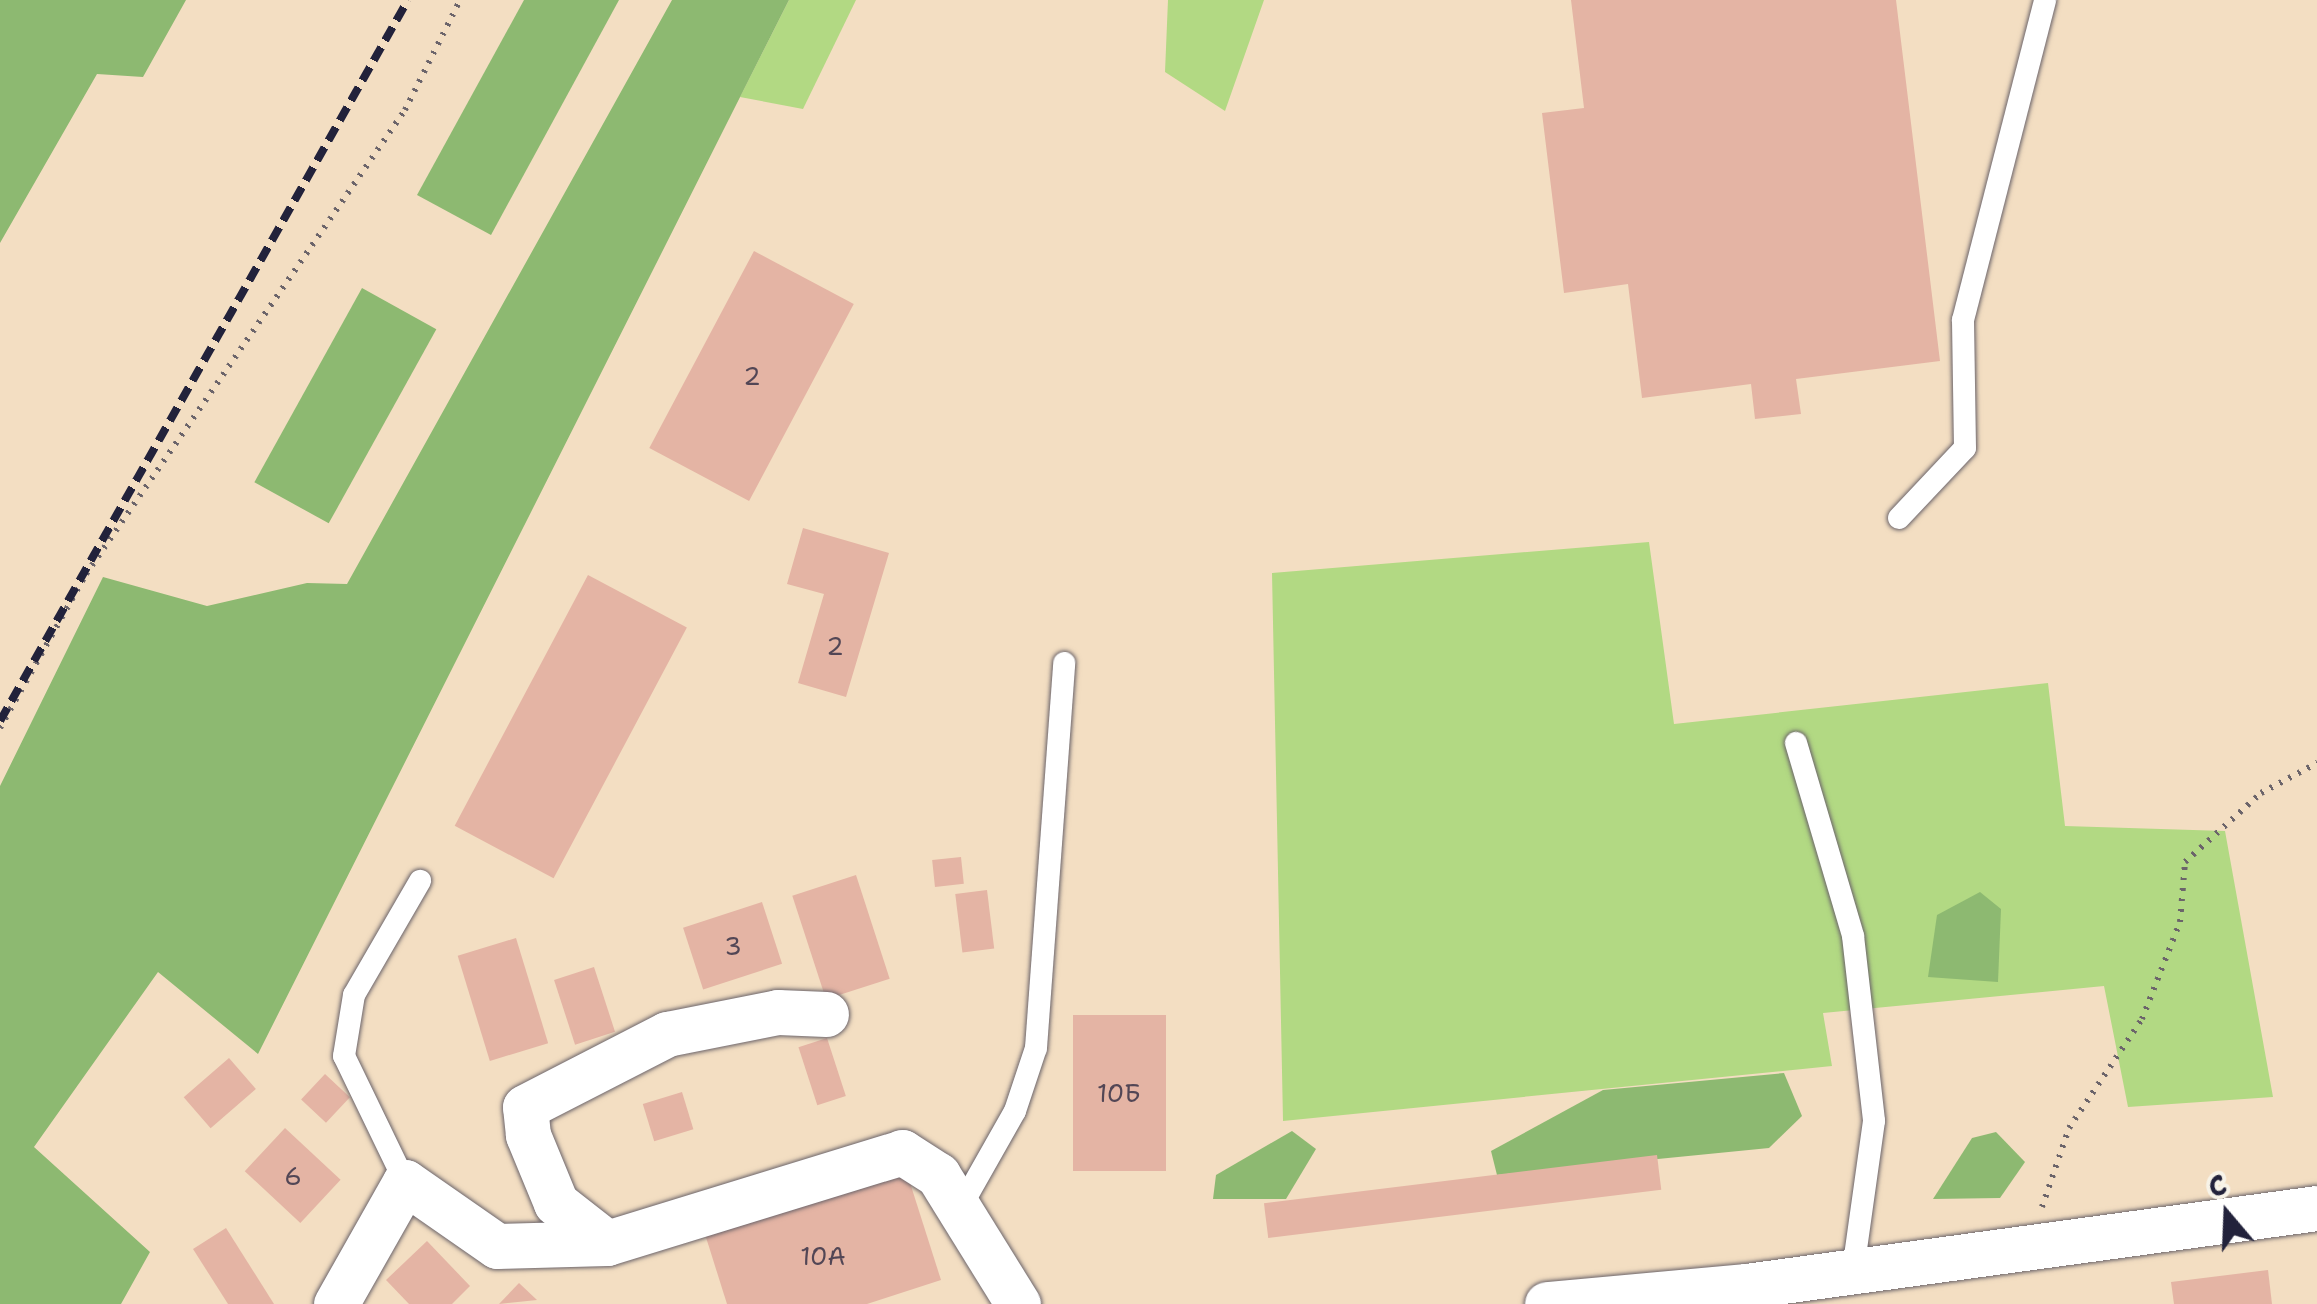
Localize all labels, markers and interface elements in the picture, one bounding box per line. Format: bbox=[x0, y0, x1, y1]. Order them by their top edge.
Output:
house number: 2 bbox=[743, 361, 761, 391]
house number: 2 bbox=[826, 631, 844, 661]
house number: 3 bbox=[724, 931, 742, 961]
house number: 10Б bbox=[1097, 1078, 1141, 1108]
house number: 6 bbox=[284, 1161, 302, 1191]
north arrow bbox=[2177, 1164, 2277, 1264]
text: С bbox=[2203, 1165, 2232, 1206]
house number: 10А bbox=[800, 1241, 846, 1271]

